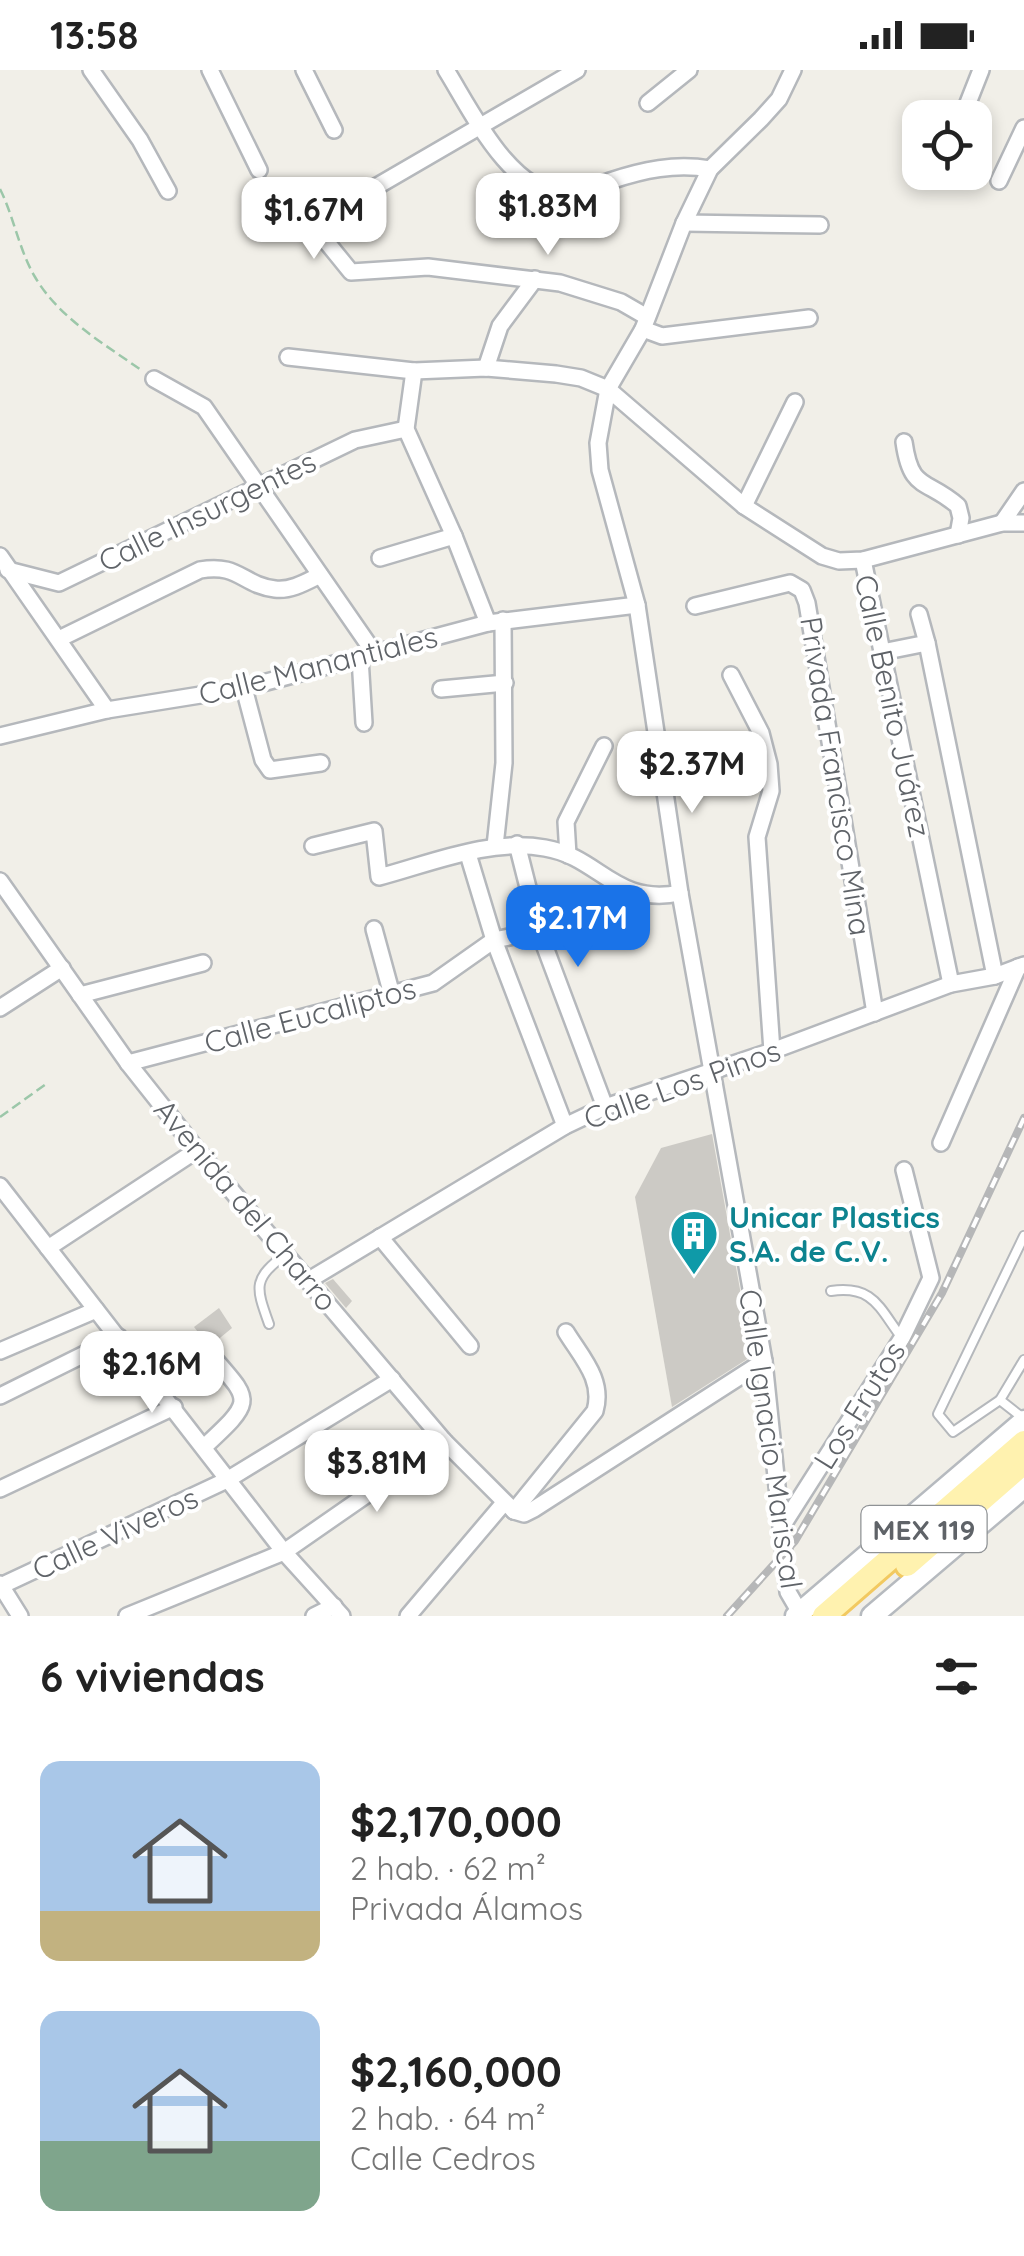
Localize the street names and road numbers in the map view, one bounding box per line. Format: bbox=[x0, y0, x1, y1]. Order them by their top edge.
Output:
street label: Calle Insurgentes bbox=[92, 442, 322, 580]
street label: Calle Benito Juárez bbox=[847, 571, 939, 841]
street label: Privada Francisco Mina bbox=[792, 614, 880, 938]
street label: Calle Manantiales bbox=[195, 617, 441, 713]
street label: Calle Eucaliptos bbox=[200, 968, 420, 1062]
street label: Calle Los Pinos bbox=[578, 1031, 786, 1137]
street label: Avenida del Charro bbox=[146, 1091, 346, 1319]
street label: Calle Ignacio Mariscal bbox=[731, 1287, 811, 1591]
street label: Los Frutos bbox=[805, 1334, 913, 1476]
street label: Calle Viveros bbox=[26, 1478, 204, 1588]
road number: MEX 119 bbox=[862, 1506, 986, 1552]

